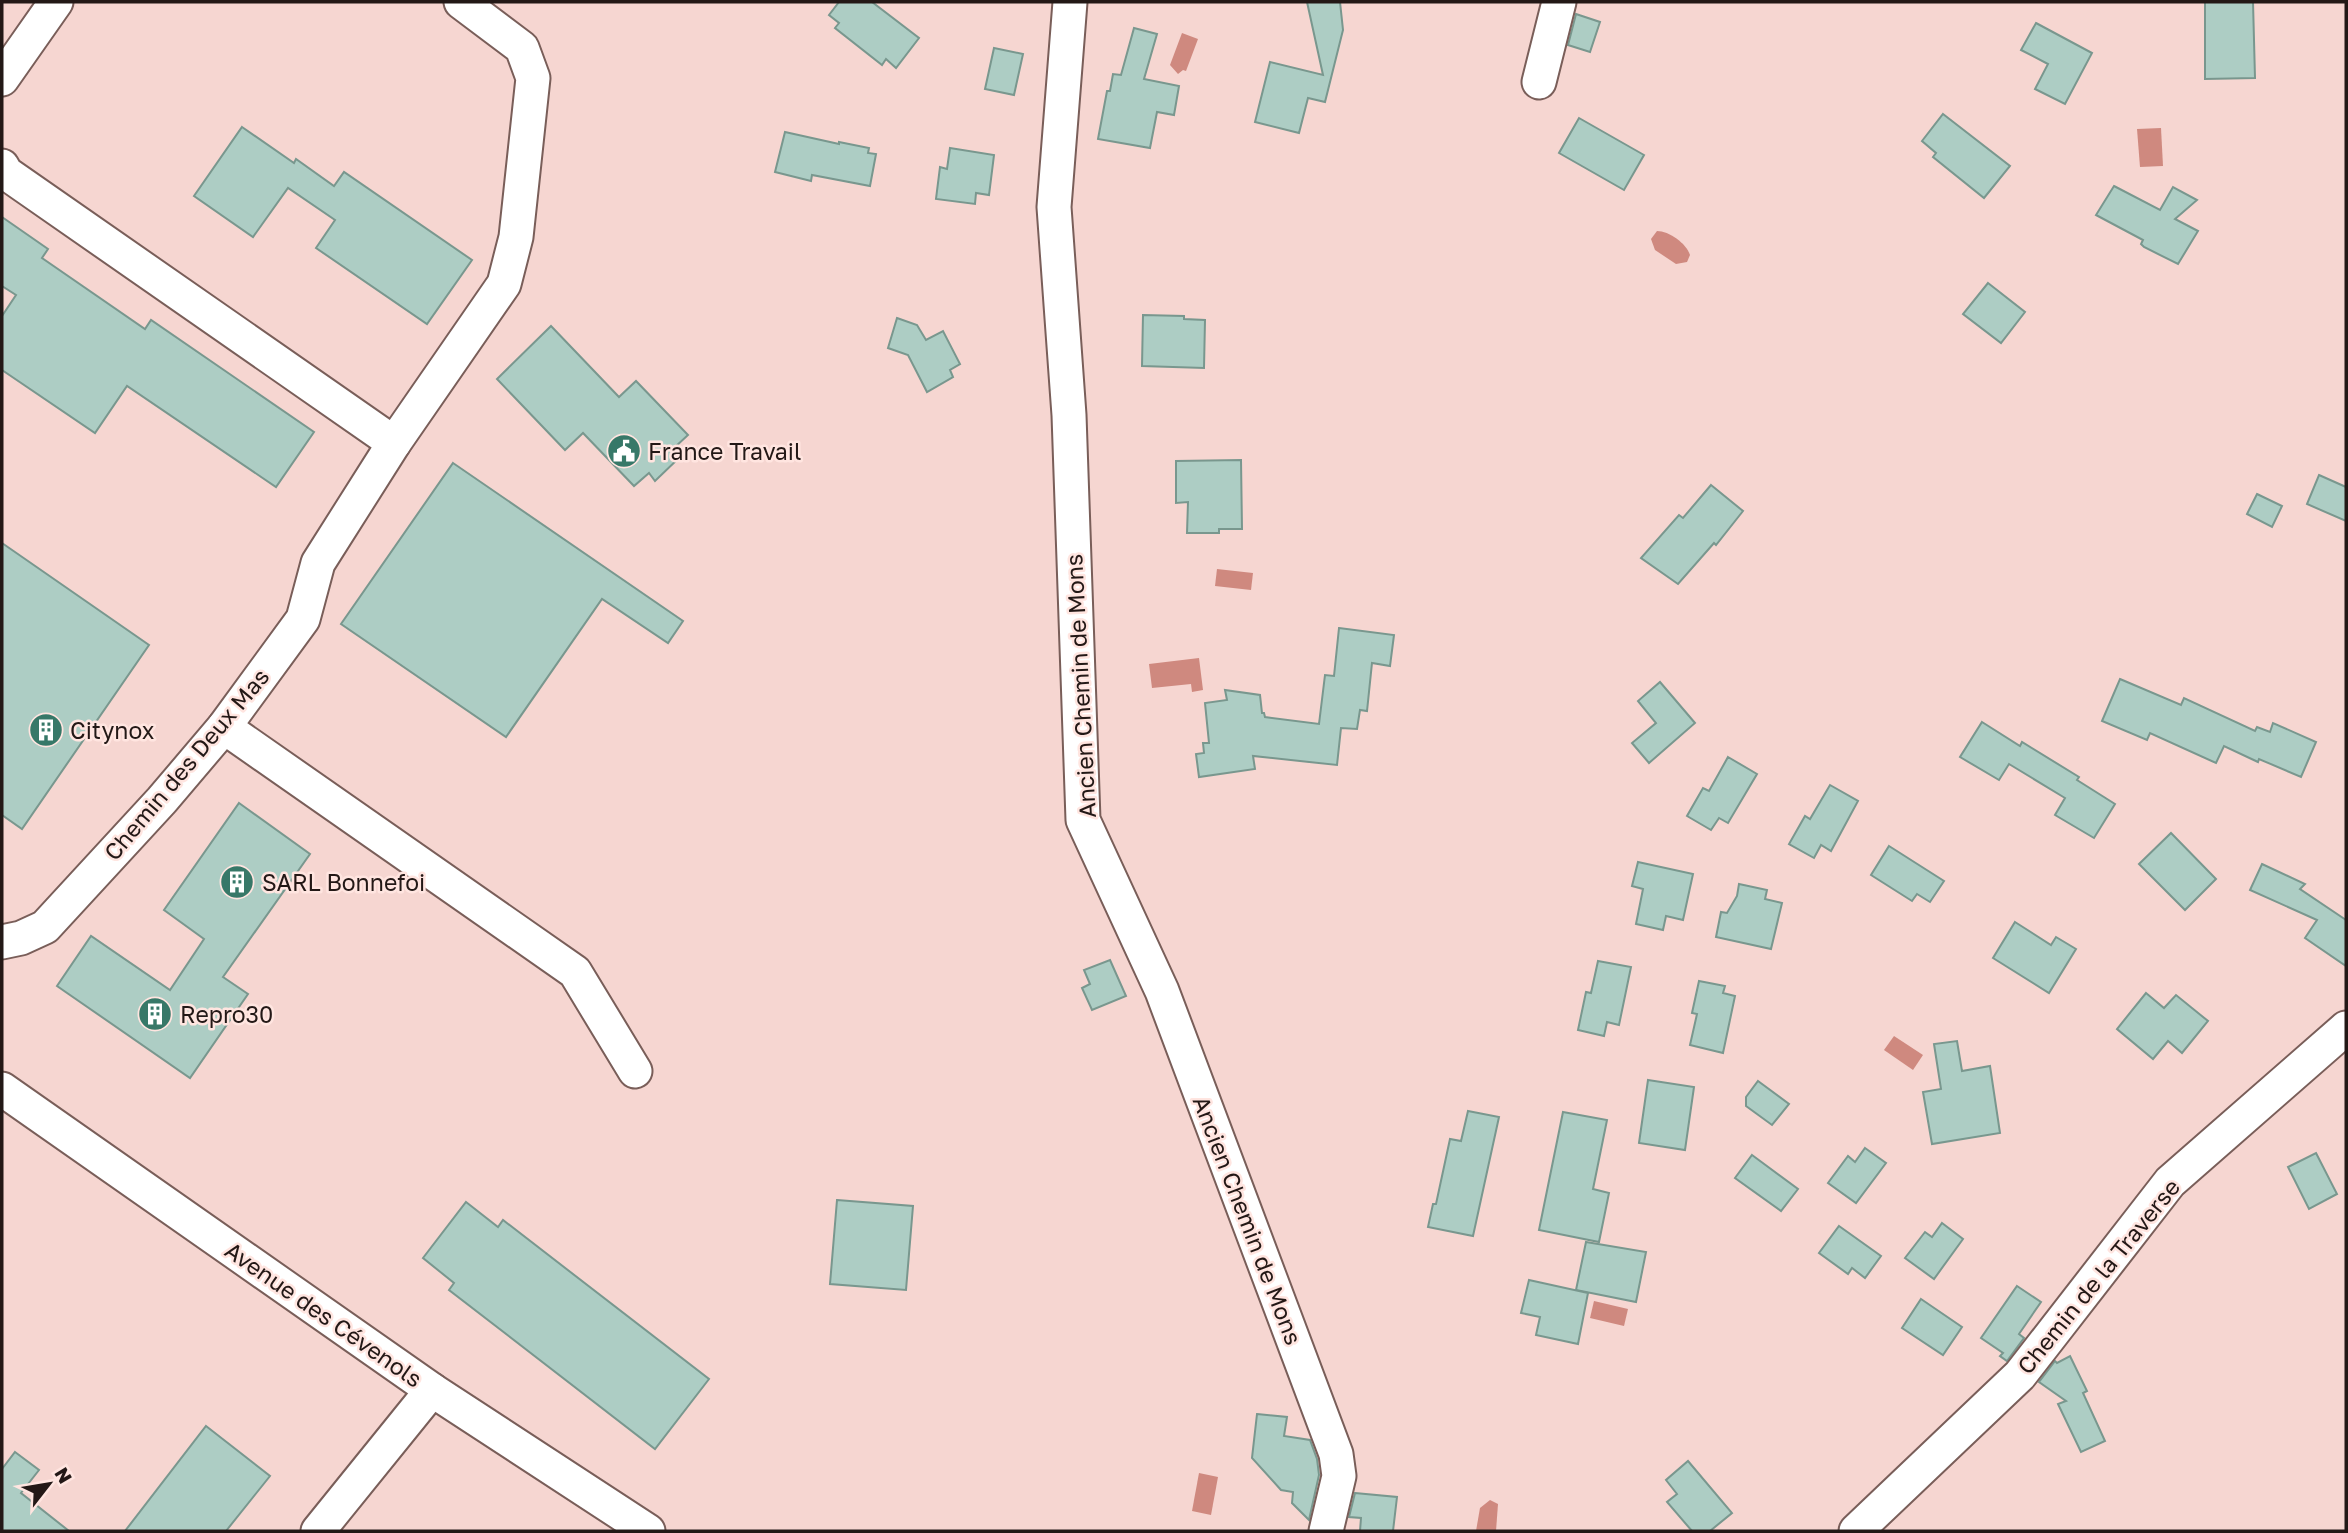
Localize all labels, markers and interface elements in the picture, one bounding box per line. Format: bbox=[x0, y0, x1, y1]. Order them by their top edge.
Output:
public building icon: France Travail bbox=[605, 432, 643, 470]
place label: France Travail bbox=[648, 437, 801, 465]
street label: Ancien Chemin de Mons bbox=[1059, 553, 1101, 819]
street label: Chemin des Deux Mas bbox=[98, 662, 274, 866]
building icon: Citynox bbox=[27, 711, 65, 749]
place label: Citynox bbox=[70, 716, 155, 744]
building icon: SARL Bonnefoi bbox=[218, 863, 256, 901]
place label: SARL Bonnefoi bbox=[262, 868, 425, 896]
building icon: Repro30 bbox=[136, 995, 174, 1033]
place label: Repro30 bbox=[180, 1000, 273, 1028]
street label: Ancien Chemin de Mons bbox=[1188, 1092, 1308, 1348]
street label: Chemin de la Traverse bbox=[2011, 1173, 2185, 1379]
street label: Avenue des Cévenols bbox=[220, 1235, 428, 1393]
north arrow bbox=[14, 1449, 84, 1519]
text: N bbox=[50, 1463, 78, 1487]

